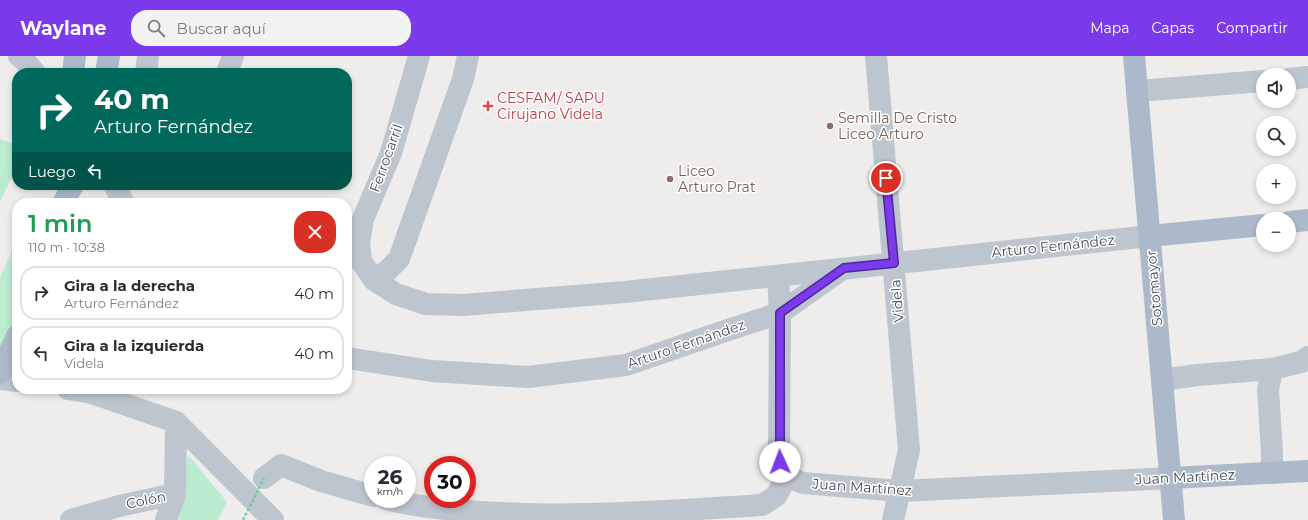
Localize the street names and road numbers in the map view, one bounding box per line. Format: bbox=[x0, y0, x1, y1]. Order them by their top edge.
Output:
street label: Ferrocarril bbox=[365, 121, 407, 195]
street label: Arturo Fernández bbox=[991, 231, 1115, 261]
street label: Sotomayor bbox=[1142, 249, 1166, 327]
street label: Videla bbox=[886, 279, 908, 323]
street label: Arturo Fernández bbox=[625, 315, 747, 373]
street label: Juan Martínez bbox=[1134, 465, 1235, 489]
street label: Juan Martínez bbox=[811, 474, 912, 499]
street label: Colón bbox=[124, 487, 168, 513]

